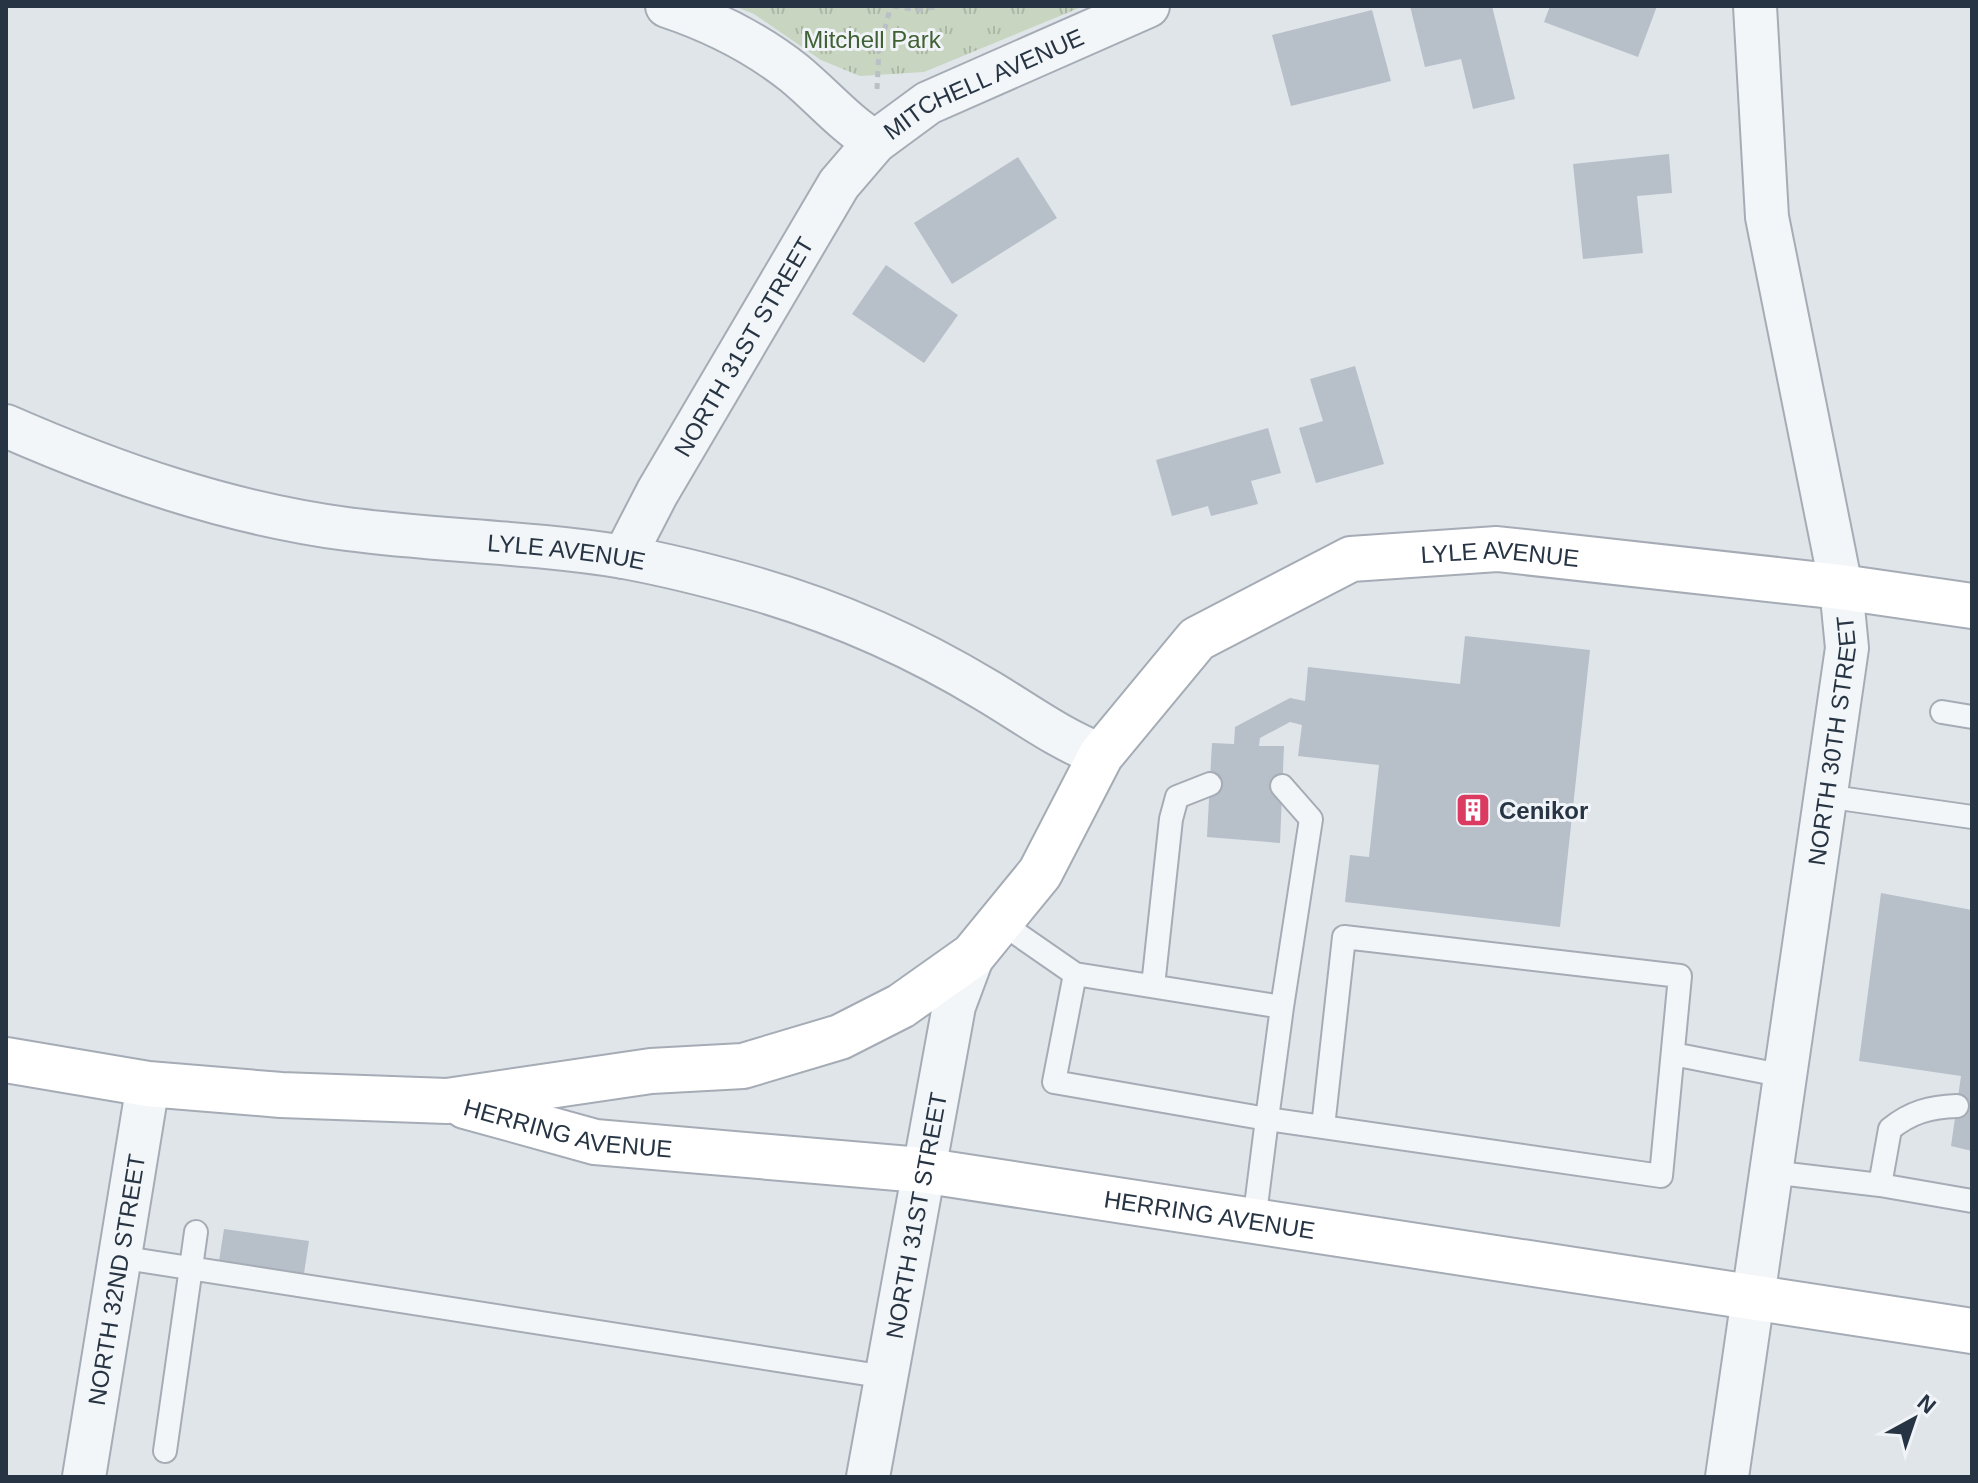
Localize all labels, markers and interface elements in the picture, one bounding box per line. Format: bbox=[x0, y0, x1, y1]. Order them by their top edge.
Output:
street label: MITCHELL AVENUE bbox=[878, 23, 1087, 145]
park label: Mitchell Park bbox=[803, 26, 942, 53]
street label: NORTH 31ST STREET bbox=[668, 232, 819, 461]
street label: LYLE AVENUE bbox=[486, 529, 648, 574]
street label: LYLE AVENUE bbox=[1420, 535, 1581, 571]
street label: NORTH 30TH STREET bbox=[1802, 614, 1861, 867]
building icon: Cenikor bbox=[1454, 791, 1492, 829]
place label: Cenikor bbox=[1499, 797, 1588, 824]
street label: NORTH 31ST STREET bbox=[880, 1090, 952, 1341]
street label: HERRING AVENUE bbox=[461, 1093, 674, 1162]
street label: NORTH 32ND STREET bbox=[82, 1152, 150, 1407]
street label: HERRING AVENUE bbox=[1102, 1185, 1317, 1244]
north arrow bbox=[1874, 1379, 1954, 1459]
text: N bbox=[1912, 1389, 1941, 1419]

